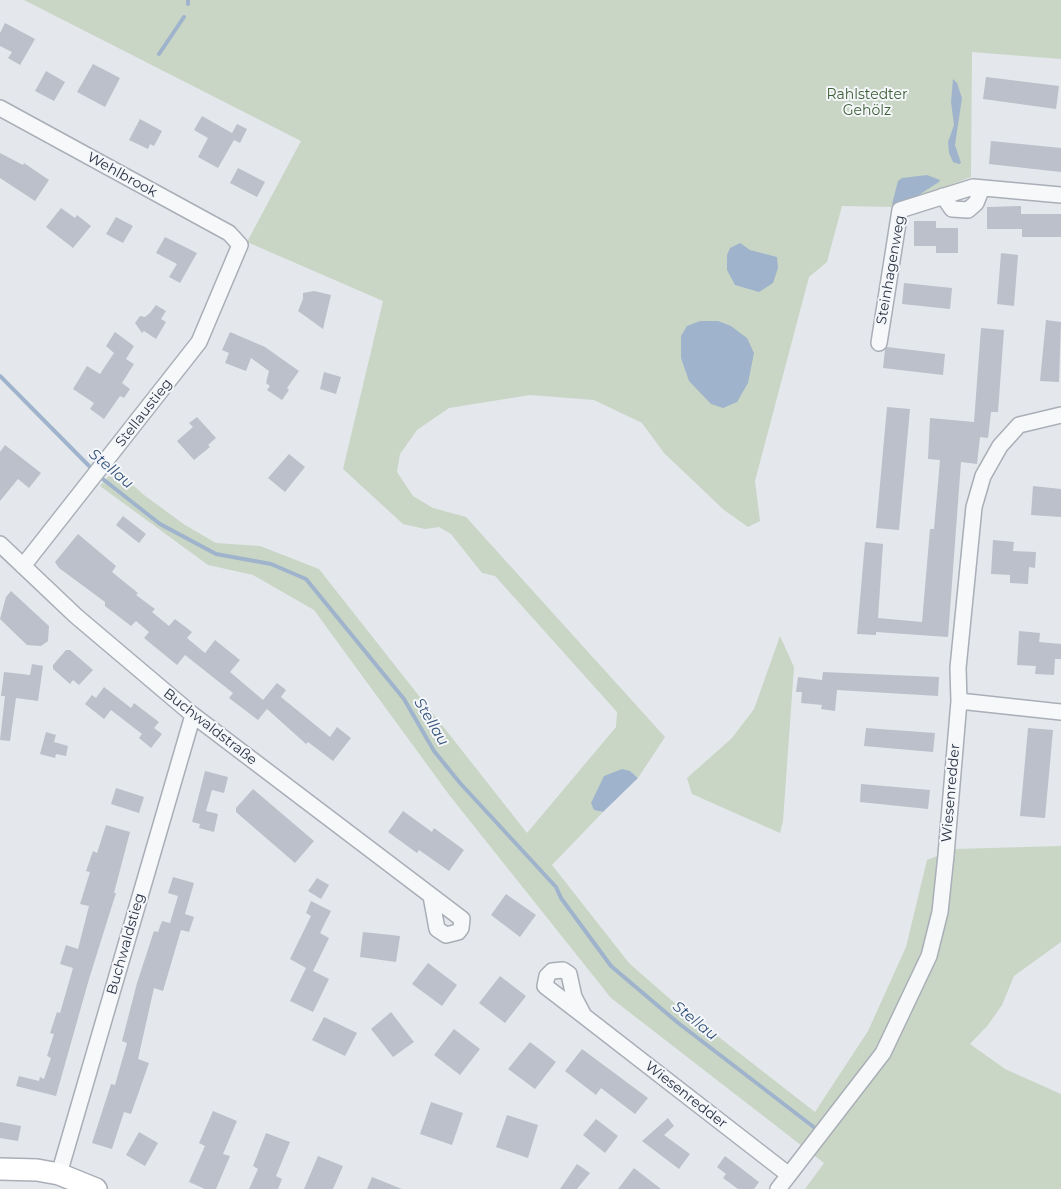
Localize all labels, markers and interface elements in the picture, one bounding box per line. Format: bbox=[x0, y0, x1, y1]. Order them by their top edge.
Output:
park label: Rahlstedter Gehölz bbox=[826, 87, 908, 120]
street label: Wehlbrook bbox=[84, 149, 160, 201]
street label: Steinhagenweg bbox=[873, 214, 909, 326]
street label: Stellaustieg bbox=[112, 376, 176, 450]
water label: Stellau bbox=[85, 445, 137, 493]
street label: Buchwaldstraße bbox=[160, 685, 260, 769]
water label: Stellau bbox=[410, 695, 452, 749]
street label: Wiesenredder bbox=[938, 743, 964, 843]
street label: Buchwaldstieg bbox=[103, 891, 149, 997]
water label: Stellau bbox=[669, 998, 721, 1044]
street label: Wiesenredder bbox=[642, 1058, 730, 1132]

